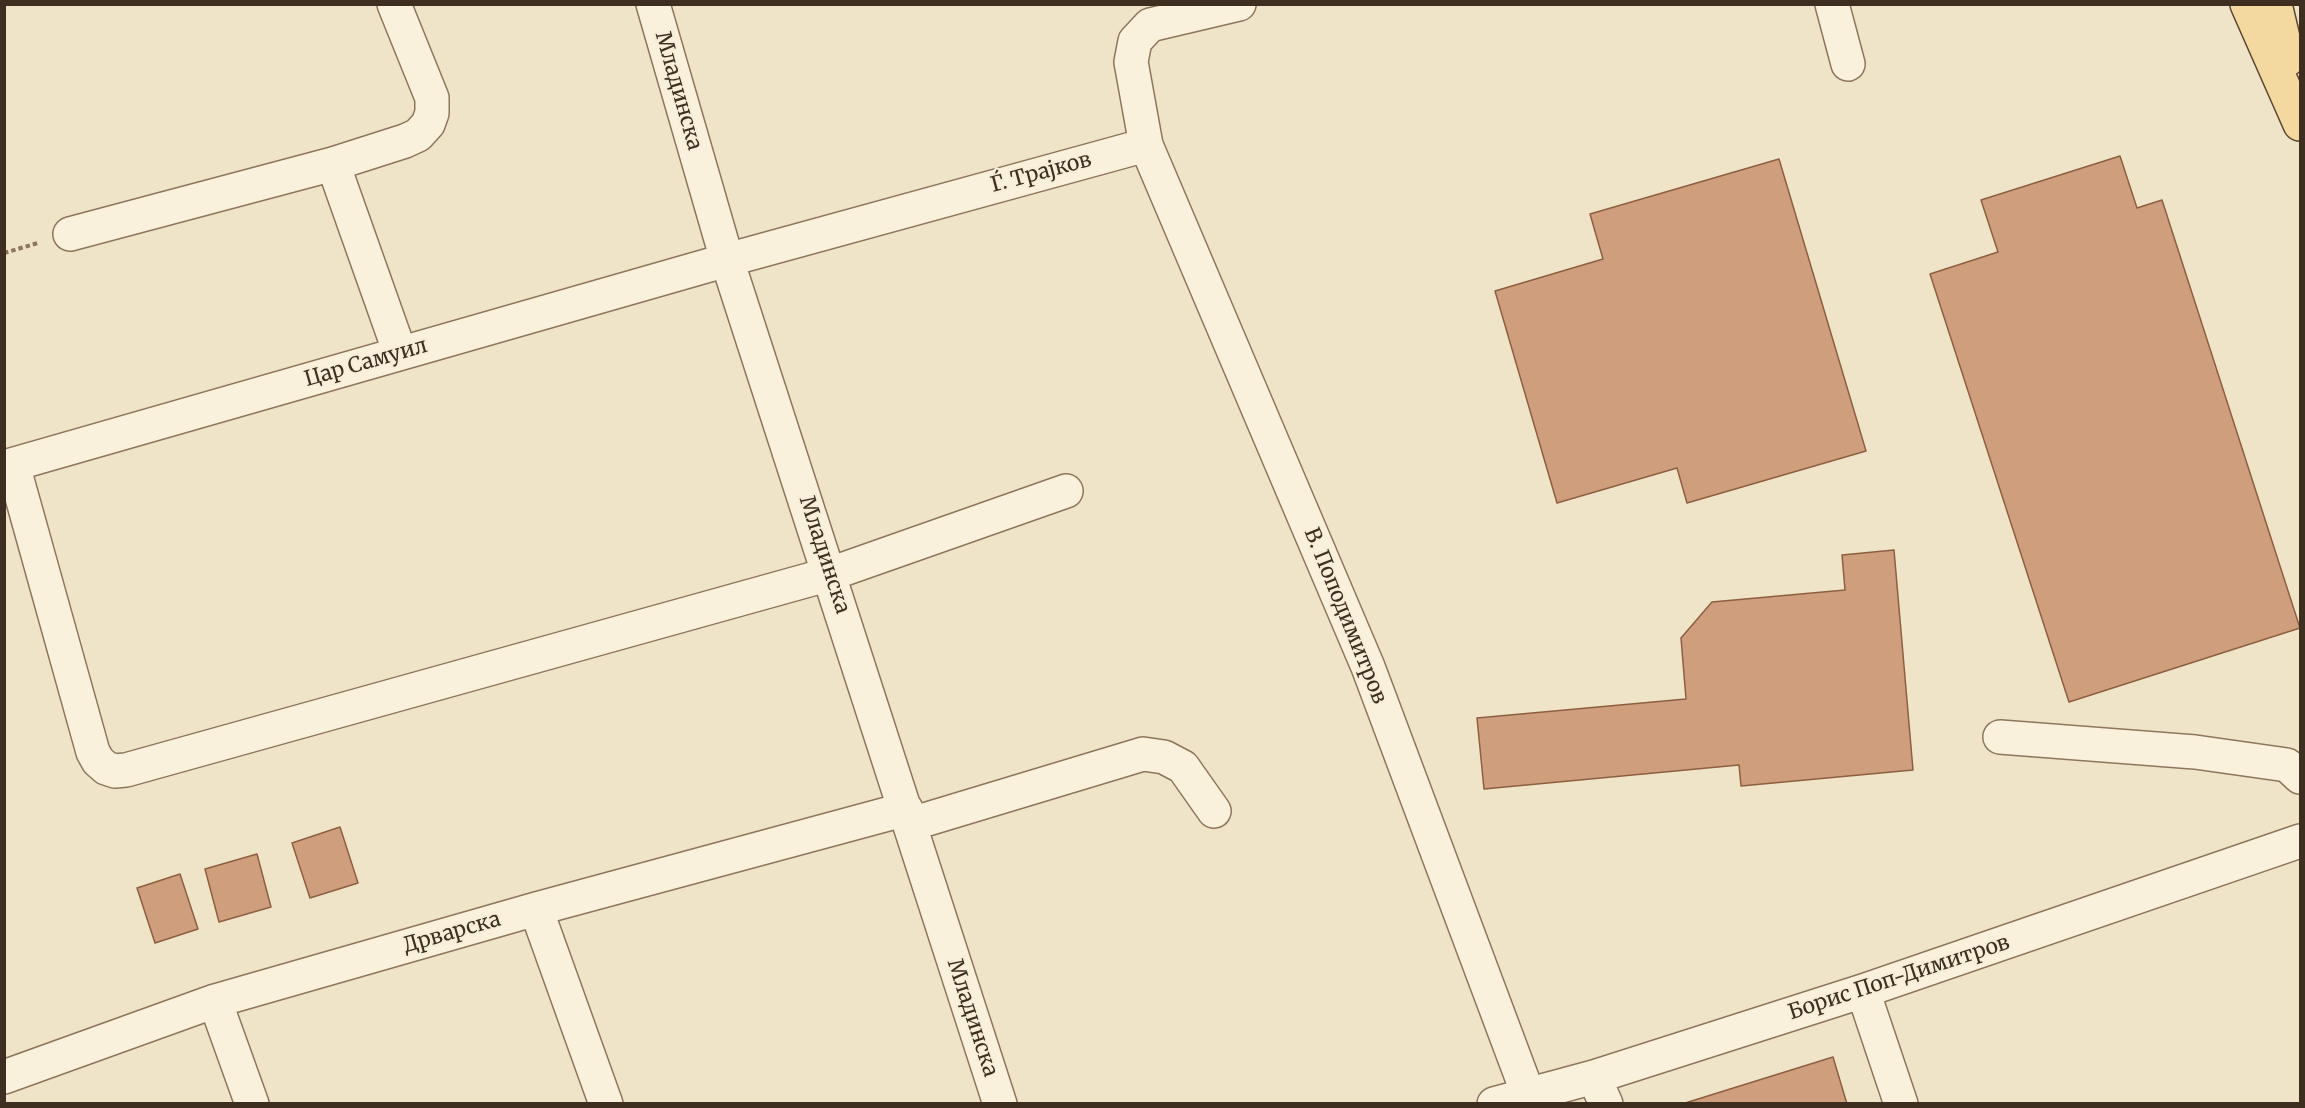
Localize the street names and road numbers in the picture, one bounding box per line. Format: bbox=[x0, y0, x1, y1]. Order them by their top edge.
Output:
street label: Младинска bbox=[649, 29, 707, 153]
street label: Ѓ. Трајков bbox=[988, 147, 1094, 199]
street label: Цар Самуил bbox=[302, 333, 430, 393]
street label: Младинска bbox=[793, 493, 855, 617]
street label: В. Поподимитров bbox=[1298, 524, 1392, 708]
street label: Дрварска bbox=[400, 907, 504, 959]
street label: Борис Поп-Димитров bbox=[1785, 930, 2013, 1026]
street label: Младинска bbox=[941, 956, 1003, 1080]

